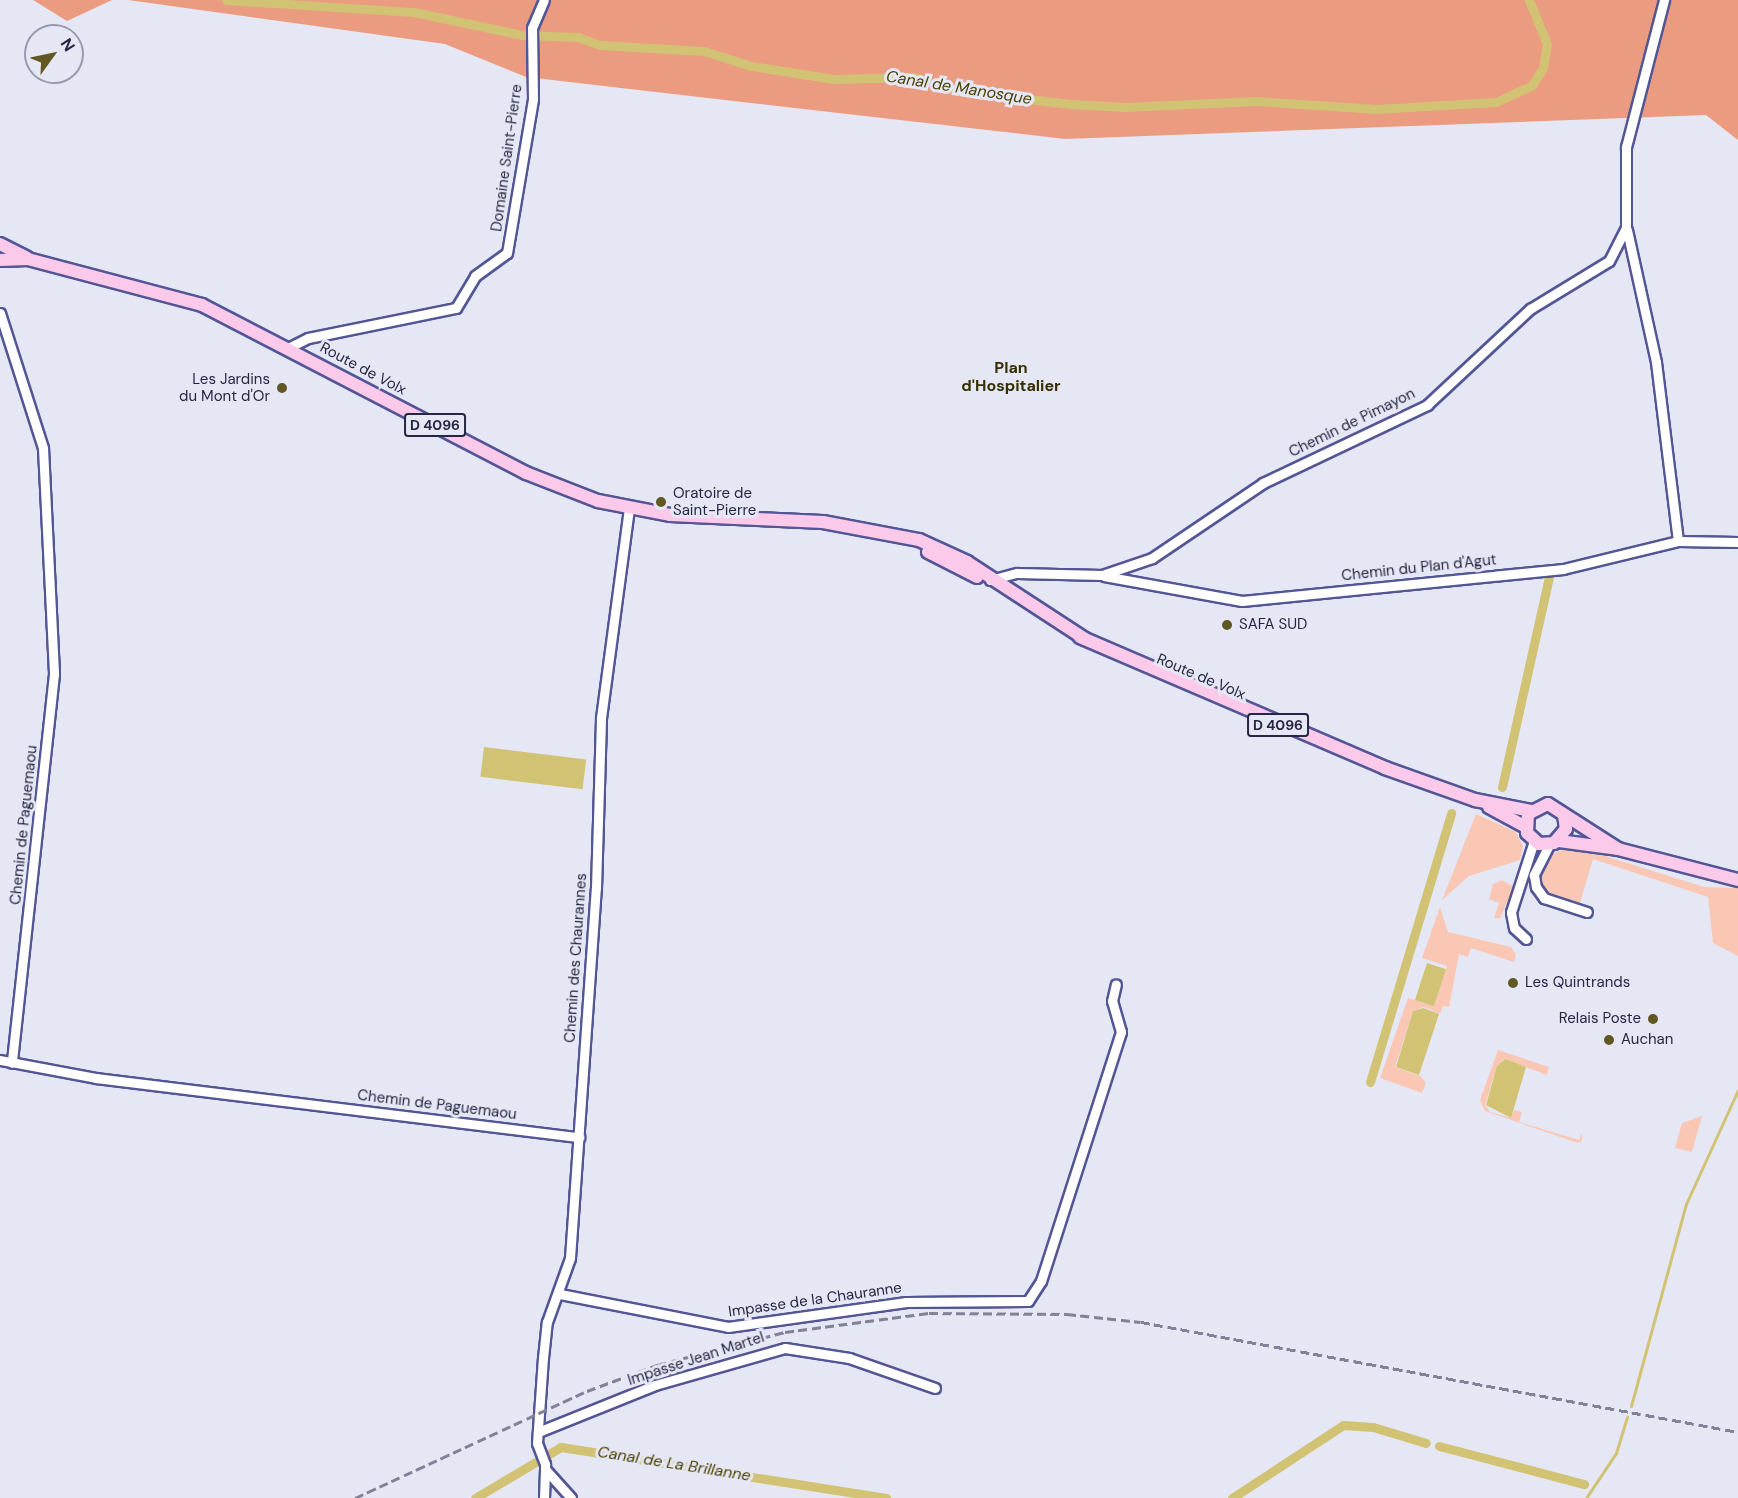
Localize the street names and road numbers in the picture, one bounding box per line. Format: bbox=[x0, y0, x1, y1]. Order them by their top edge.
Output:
street label: Domaine Saint-Pierre bbox=[488, 83, 526, 233]
street label: Route de Volx bbox=[317, 339, 409, 399]
street label: Chemin de Pimayon bbox=[1286, 385, 1418, 461]
road number: D 4096 bbox=[404, 414, 466, 436]
street label: Chemin du Plan d'Agut bbox=[1341, 551, 1497, 585]
street label: Route de Volx bbox=[1154, 650, 1248, 704]
road number: D 4096 bbox=[1246, 714, 1310, 736]
street label: Chemin de Paguemaou bbox=[7, 744, 41, 906]
street label: Chemin des Chaurannes bbox=[561, 873, 591, 1043]
street label: Chemin de Paguemaou bbox=[356, 1086, 518, 1124]
street label: Impasse de la Chauranne bbox=[727, 1279, 903, 1321]
street label: Impasse Jean Martel bbox=[625, 1328, 767, 1390]

